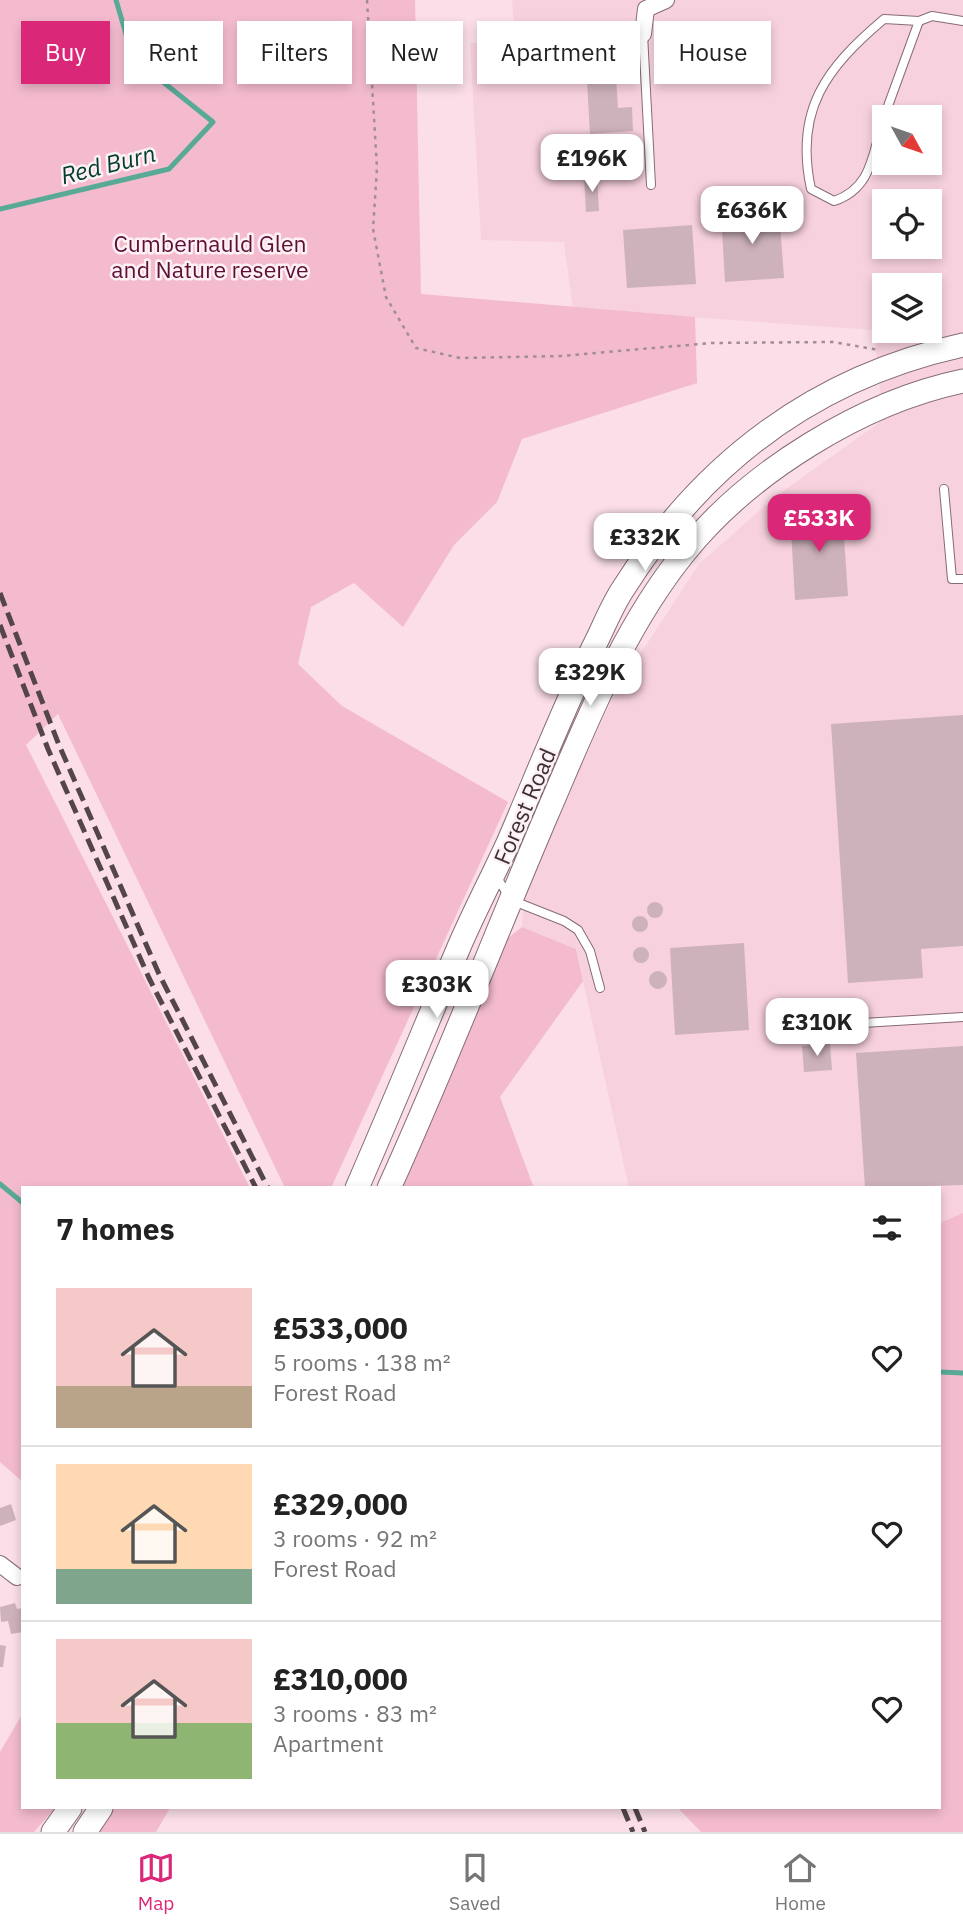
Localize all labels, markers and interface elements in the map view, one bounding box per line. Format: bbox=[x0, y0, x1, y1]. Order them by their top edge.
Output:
chip: Buy bbox=[21, 21, 110, 84]
chip: Rent bbox=[124, 21, 223, 84]
chip: Filters bbox=[237, 21, 352, 84]
chip: New bbox=[366, 21, 463, 84]
chip: Apartment bbox=[477, 21, 640, 84]
chip: House bbox=[654, 21, 771, 84]
north arrow bbox=[872, 105, 942, 175]
map controls bbox=[872, 105, 942, 343]
pin: £196K bbox=[543, 134, 641, 194]
water label: Red Burn bbox=[57, 137, 159, 191]
text: £196K bbox=[557, 142, 627, 172]
pin: £636K bbox=[703, 187, 801, 246]
button: locate bbox=[872, 189, 942, 259]
text: £636K bbox=[717, 194, 787, 224]
park label: Cumbernauld Glen and Nature reserve bbox=[111, 228, 309, 284]
button: layers bbox=[872, 273, 942, 343]
pin: £533K bbox=[770, 494, 868, 554]
text: £533K bbox=[784, 502, 854, 532]
pin: £332K bbox=[596, 514, 694, 573]
text: £332K bbox=[610, 521, 680, 551]
pin: £329K bbox=[541, 648, 639, 708]
text: £329K bbox=[555, 656, 625, 686]
street label: Forest Road bbox=[486, 743, 562, 869]
pin: £303K bbox=[388, 960, 486, 1020]
text: £303K bbox=[402, 968, 472, 998]
pin: £310K bbox=[768, 998, 866, 1058]
text: £310K bbox=[782, 1006, 852, 1036]
text: 7 homes bbox=[56, 1209, 175, 1248]
icon: filters bbox=[868, 1209, 906, 1247]
text: £533,000 bbox=[273, 1308, 408, 1347]
icon: home bbox=[112, 1316, 196, 1400]
icon: heart bbox=[868, 1339, 906, 1377]
text: 5 rooms · 138 m² bbox=[273, 1347, 451, 1377]
text: Forest Road bbox=[273, 1377, 397, 1407]
text: £329,000 bbox=[273, 1484, 408, 1523]
icon: home bbox=[112, 1492, 196, 1576]
icon: heart bbox=[868, 1515, 906, 1553]
text: 3 rooms · 92 m² bbox=[273, 1523, 437, 1553]
text: Forest Road bbox=[273, 1553, 397, 1583]
text: £310,000 bbox=[273, 1659, 408, 1698]
icon: home bbox=[112, 1667, 196, 1751]
icon: heart bbox=[868, 1690, 906, 1728]
text: 3 rooms · 83 m² bbox=[273, 1698, 437, 1728]
text: Apartment bbox=[273, 1728, 384, 1758]
tab: Map bbox=[137, 1849, 175, 1915]
tab: Saved bbox=[449, 1849, 501, 1915]
tab: Home bbox=[775, 1849, 826, 1915]

